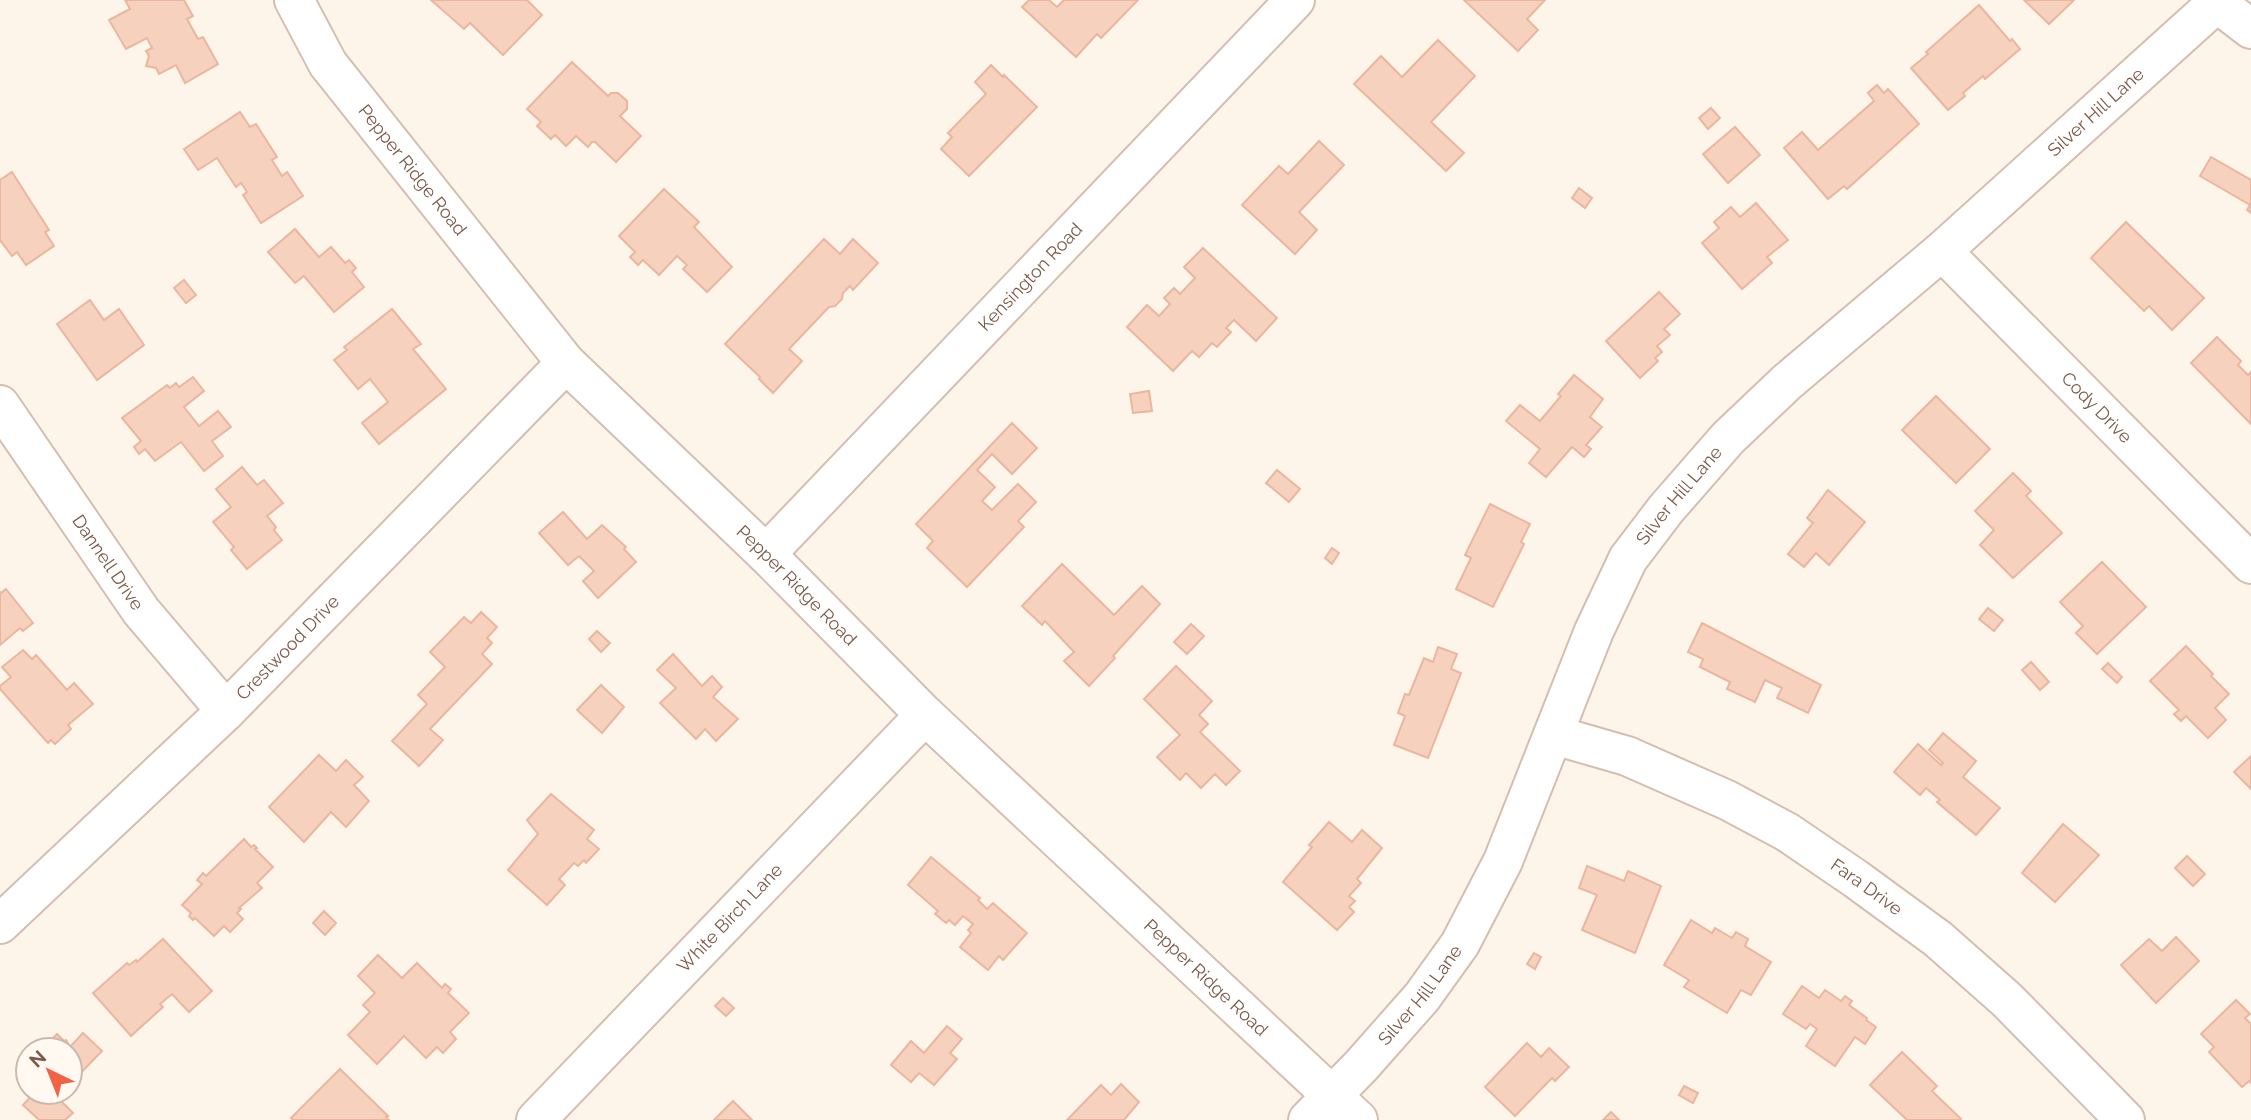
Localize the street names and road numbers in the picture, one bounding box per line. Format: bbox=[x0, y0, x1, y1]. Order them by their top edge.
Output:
street label: Silver Hill Lane bbox=[2043, 63, 2148, 161]
street label: Pepper Ridge Road bbox=[354, 100, 471, 239]
street label: Kensington Road bbox=[974, 218, 1087, 335]
street label: Cody Drive bbox=[2057, 367, 2137, 447]
street label: Silver Hill Lane bbox=[1632, 441, 1726, 549]
street label: Dannell Drive bbox=[68, 511, 149, 614]
street label: Pepper Ridge Road bbox=[732, 521, 861, 650]
street label: Crestwood Drive bbox=[232, 590, 344, 704]
street label: Fara Drive bbox=[1827, 854, 1907, 920]
street label: White Birch Lane bbox=[673, 859, 787, 976]
street label: Pepper Ridge Road bbox=[1140, 915, 1272, 1040]
street label: Silver Hill Lane bbox=[1373, 940, 1466, 1049]

